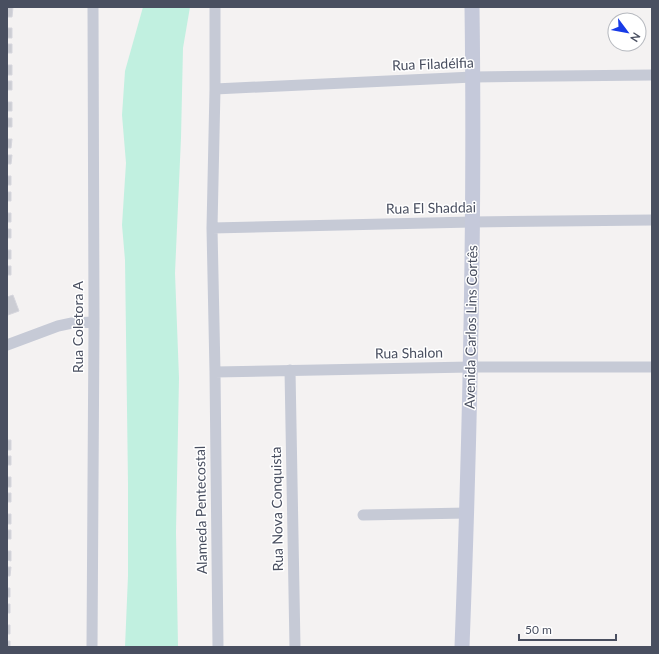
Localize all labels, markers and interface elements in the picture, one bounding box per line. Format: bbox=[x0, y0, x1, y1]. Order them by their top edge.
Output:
north arrow bbox=[607, 12, 647, 52]
text: N bbox=[628, 31, 644, 45]
street label: Rua Filadélfia bbox=[392, 54, 474, 73]
street label: Rua El Shaddai bbox=[386, 198, 476, 217]
street label: Avenida Carlos Lins Cortês bbox=[461, 245, 480, 409]
street label: Rua Coletora A bbox=[69, 280, 86, 373]
street label: Rua Shalon bbox=[375, 343, 443, 362]
street label: Alameda Pentecostal bbox=[191, 446, 210, 574]
street label: Rua Nova Conquista bbox=[267, 447, 286, 571]
scale bar bbox=[519, 616, 616, 642]
text: 50 m bbox=[525, 622, 552, 637]

